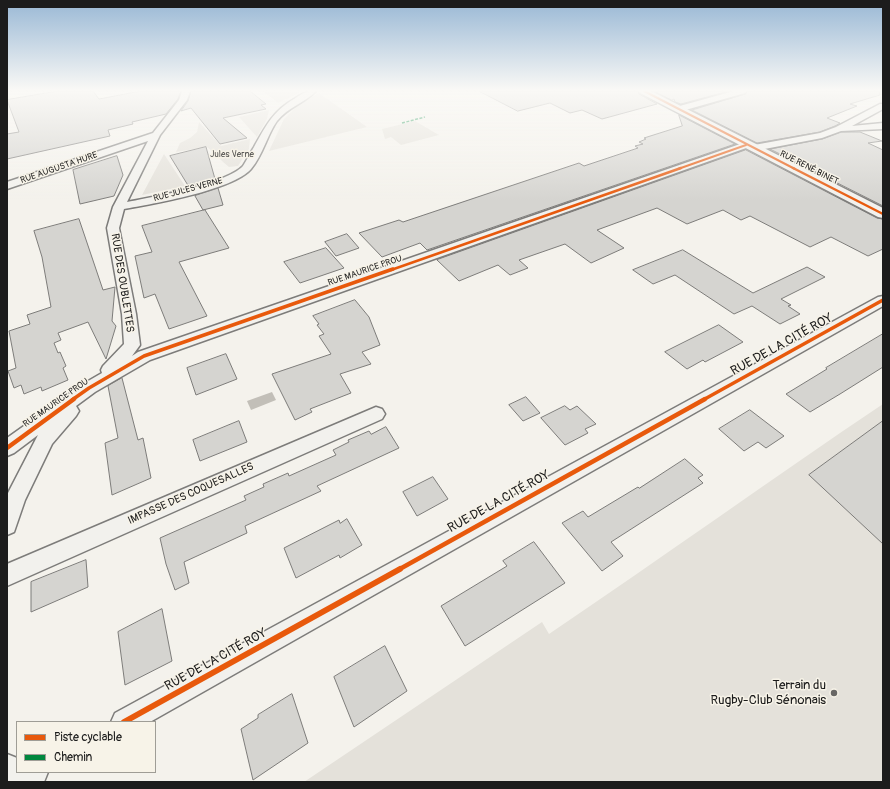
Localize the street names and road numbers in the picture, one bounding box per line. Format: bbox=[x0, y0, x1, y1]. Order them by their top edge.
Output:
street label: RUE RENÉ BINET bbox=[778, 149, 840, 187]
street label: RUE AUGUSTA HURE bbox=[19, 150, 99, 186]
street label: RUE JULES VERNE bbox=[152, 176, 224, 204]
street label: RUE DES OUBLETTES bbox=[108, 233, 136, 333]
street label: RUE MAURICE PROU bbox=[326, 253, 404, 289]
street label: RUE DE LA CITÉ ROY bbox=[728, 310, 836, 380]
street label: RUE MAURICE PROU bbox=[21, 376, 91, 430]
street label: IMPASSE DES COQUESALLES bbox=[126, 460, 256, 528]
street label: RUE DE LA CITÉ ROY bbox=[445, 467, 553, 537]
street label: RUE DE LA CITÉ ROY bbox=[162, 625, 270, 695]

